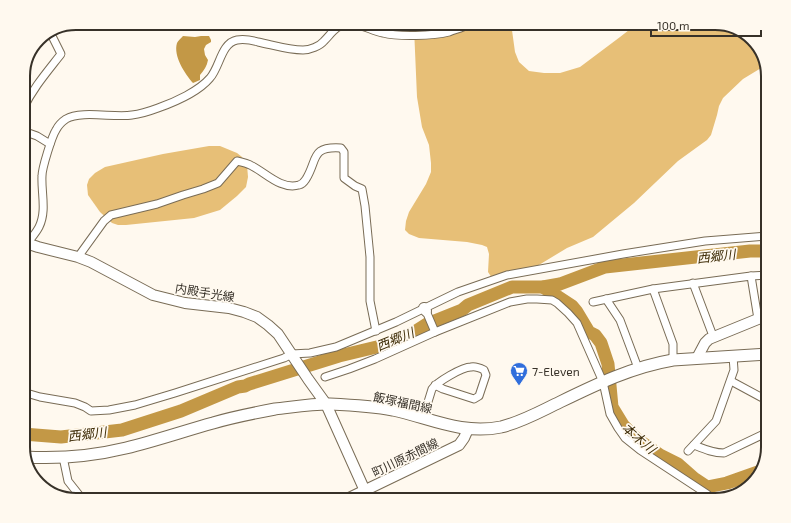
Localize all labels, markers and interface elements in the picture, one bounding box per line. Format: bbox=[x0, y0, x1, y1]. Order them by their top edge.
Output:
scale bar bbox=[651, 12, 761, 38]
text: 100 m bbox=[657, 18, 689, 32]
water label: 西郷川 bbox=[696, 246, 738, 266]
street label: 内殿手光線 bbox=[174, 280, 236, 304]
water label: 西郷川 bbox=[374, 324, 418, 354]
supermarket icon: 7-Eleven bbox=[509, 361, 529, 386]
place label: 7-Eleven bbox=[532, 364, 580, 378]
street label: 飯塚福間線 bbox=[372, 389, 434, 415]
water label: 本木川 bbox=[619, 419, 660, 458]
water label: 西郷川 bbox=[67, 423, 109, 444]
street label: 町川原赤間線 bbox=[370, 435, 440, 479]

